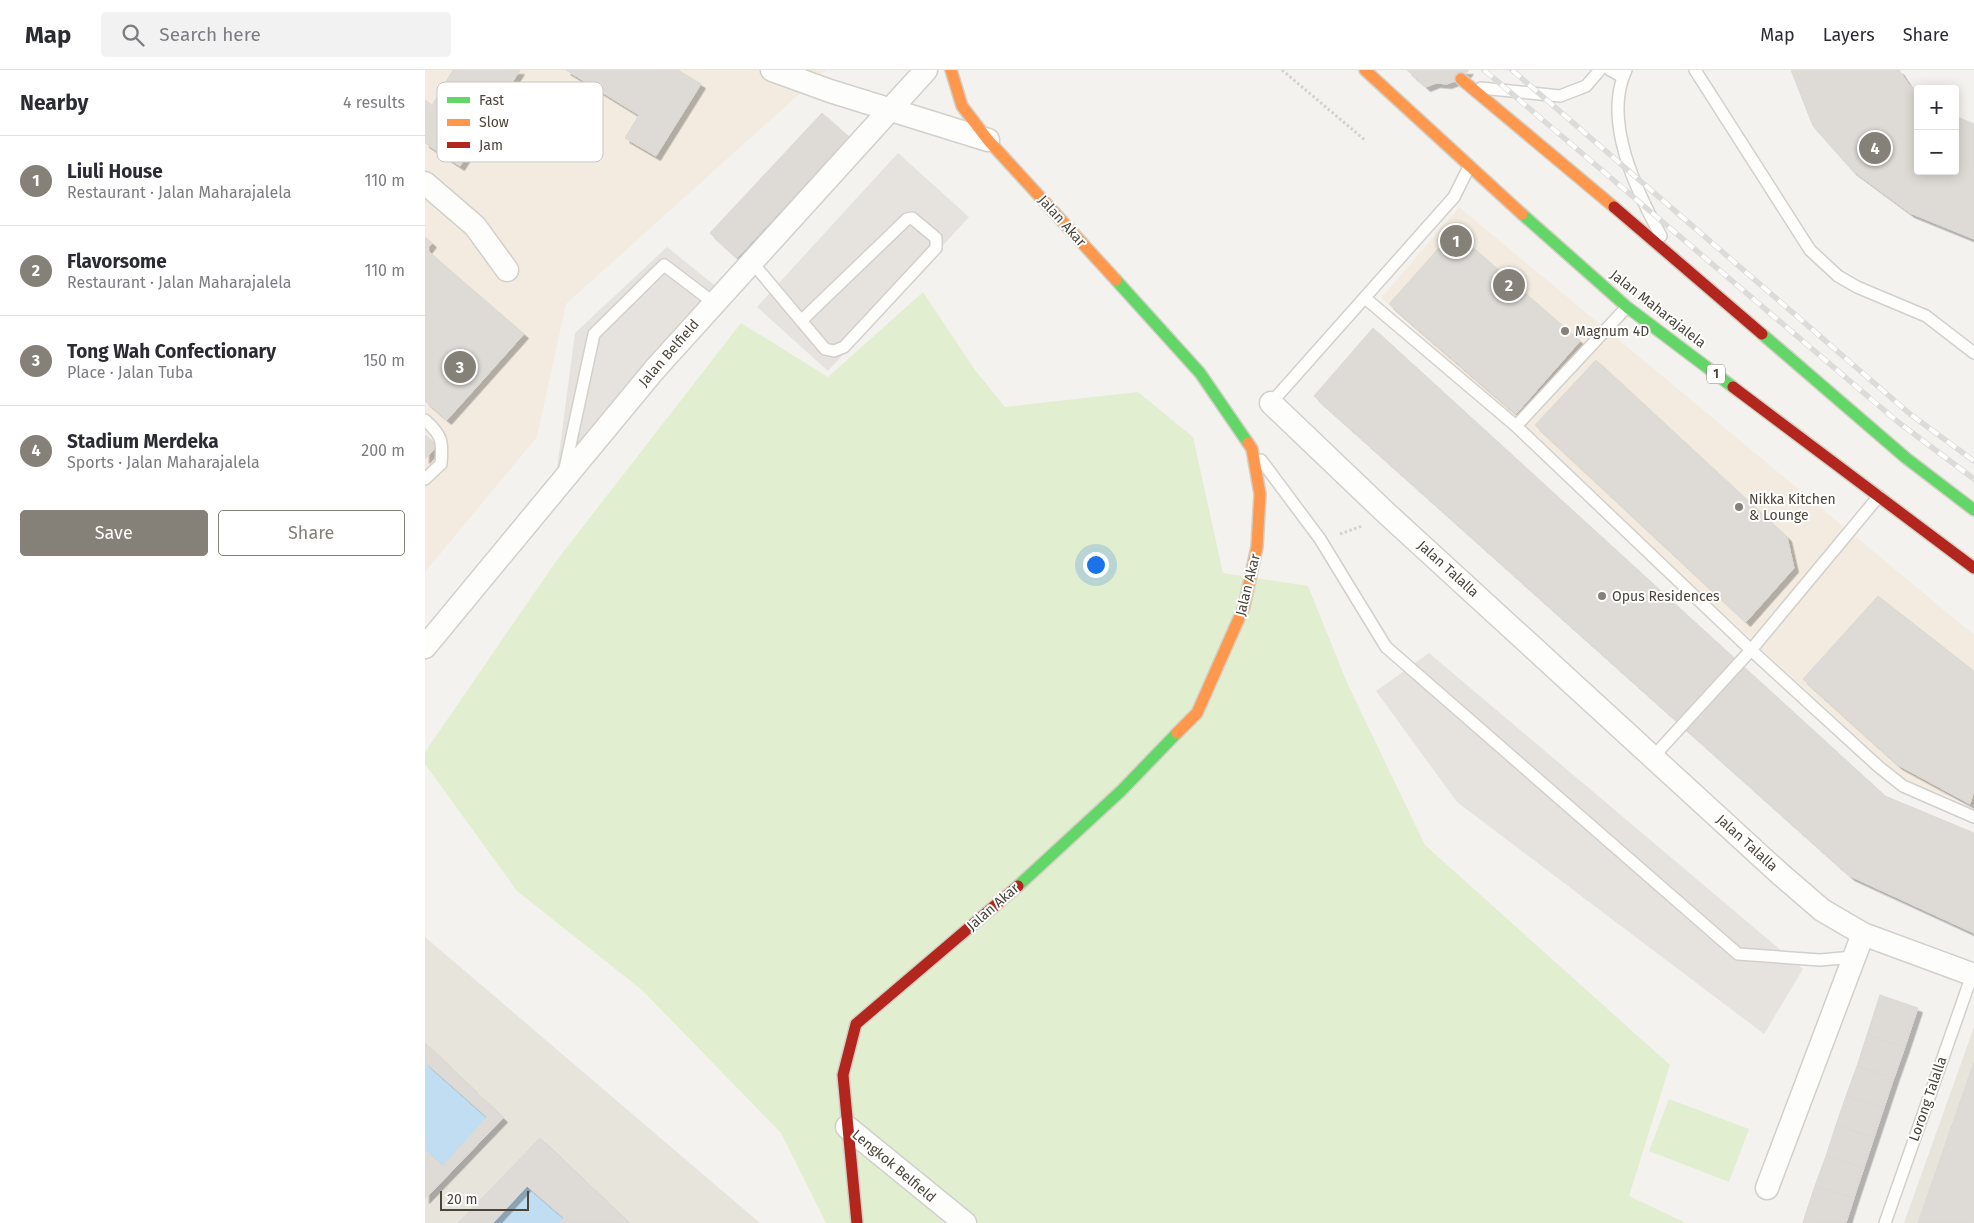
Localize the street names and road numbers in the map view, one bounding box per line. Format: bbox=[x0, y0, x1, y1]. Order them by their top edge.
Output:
street label: Jalan Akar bbox=[1035, 192, 1090, 251]
street label: Jalan Maharajalela bbox=[1607, 266, 1709, 352]
street label: Jalan Belfield bbox=[635, 316, 703, 390]
road number: 1 bbox=[1707, 364, 1725, 384]
street label: Jalan Talalla bbox=[1414, 537, 1482, 601]
street label: Jalan Akar bbox=[1232, 552, 1264, 618]
street label: Jalan Talalla bbox=[1713, 811, 1781, 875]
street label: Jalan Akar bbox=[964, 879, 1023, 934]
street label: Lorong Talalla bbox=[1906, 1054, 1950, 1144]
street label: Lengkok Belfield bbox=[849, 1126, 939, 1206]

